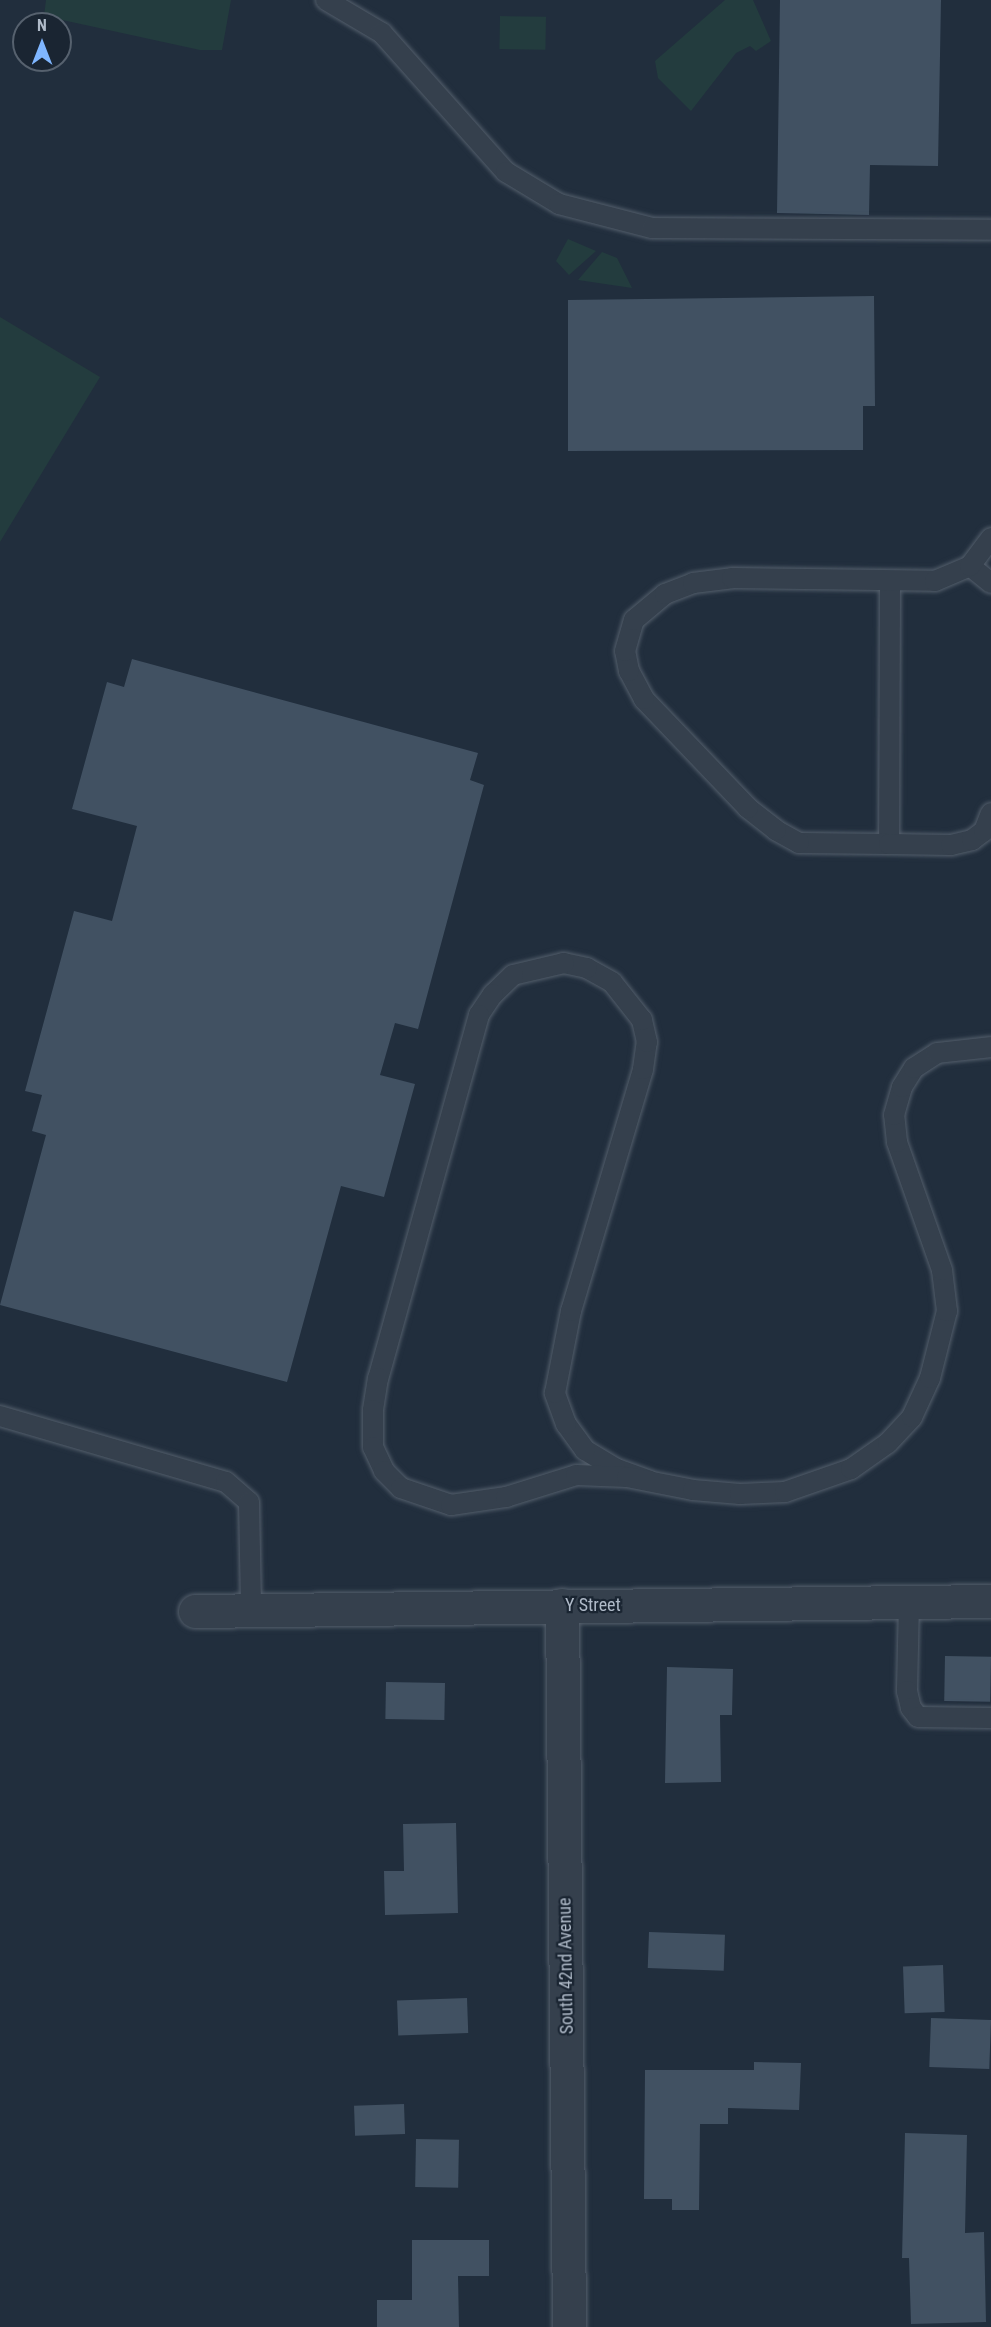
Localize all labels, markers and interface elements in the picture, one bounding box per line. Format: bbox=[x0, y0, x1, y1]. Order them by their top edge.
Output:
north arrow bbox=[12, 12, 72, 72]
text: N bbox=[37, 16, 47, 35]
street label: Y Street bbox=[565, 1594, 621, 1616]
street label: South 42nd Avenue bbox=[554, 1898, 578, 2034]

